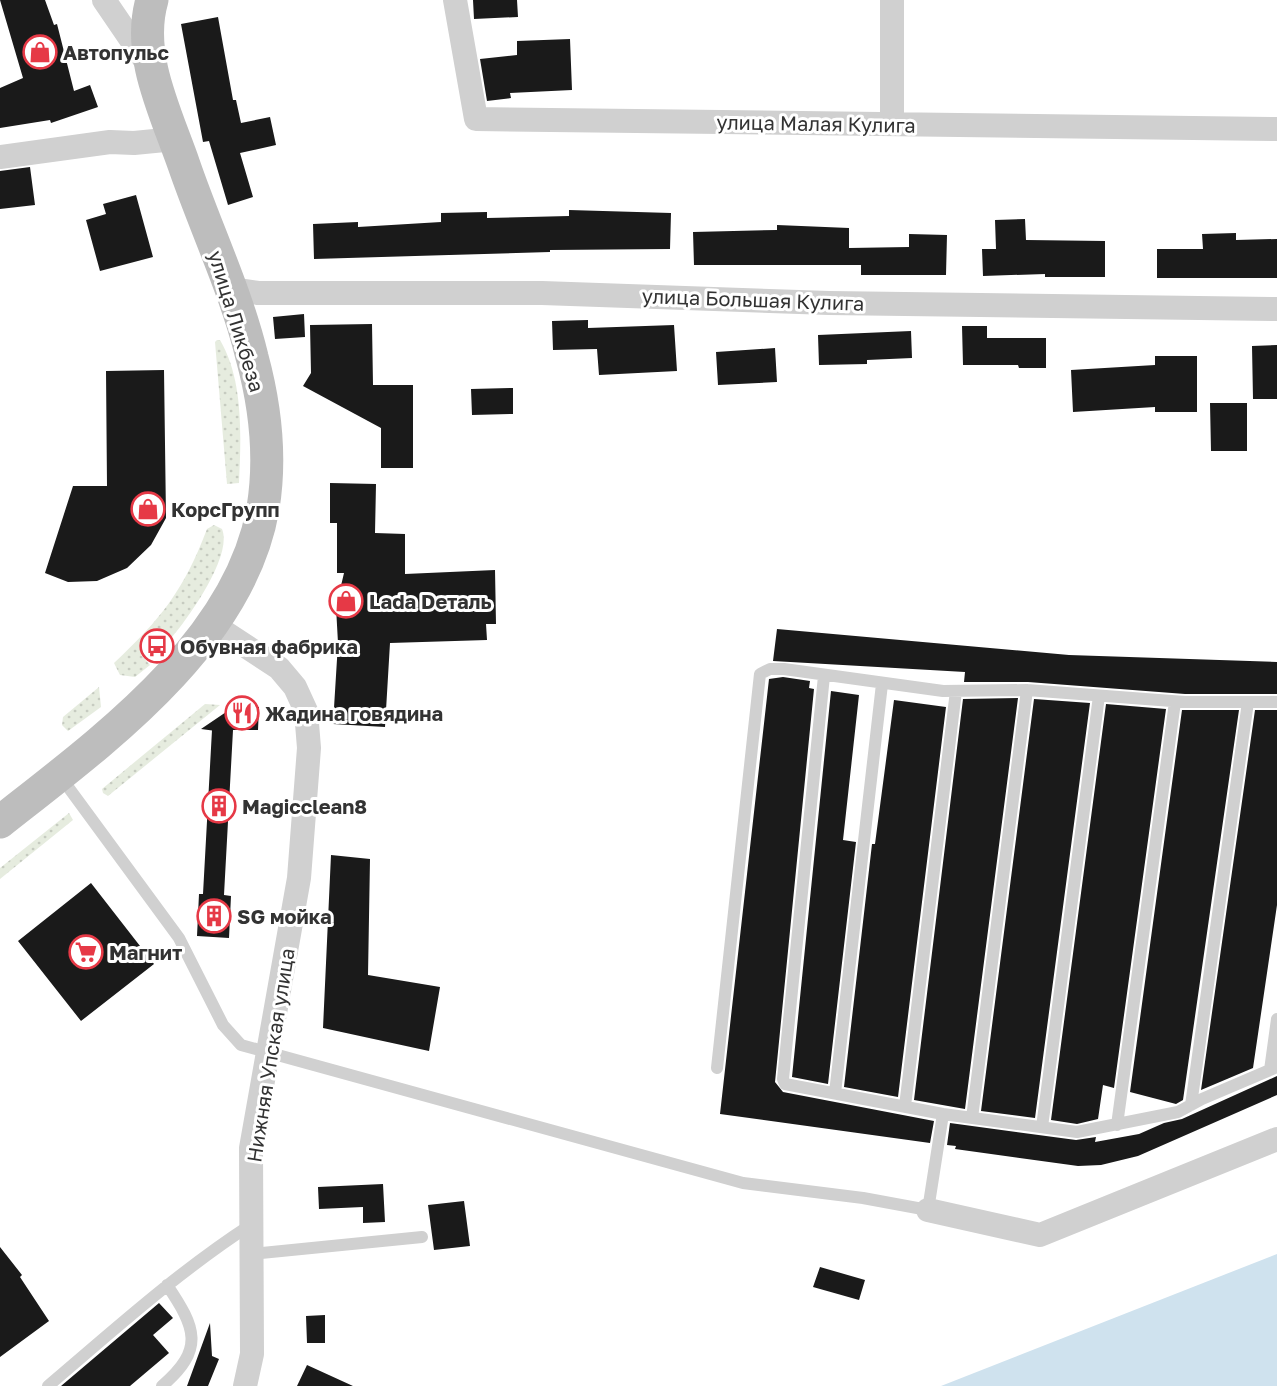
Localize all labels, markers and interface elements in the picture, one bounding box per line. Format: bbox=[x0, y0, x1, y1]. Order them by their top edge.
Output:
shop icon: Автопульс bbox=[22, 34, 58, 70]
place label: Автопульс bbox=[63, 40, 169, 64]
street label: улица Малая Кулига bbox=[716, 109, 916, 137]
street label: улица Ликбеза bbox=[204, 247, 270, 395]
street label: улица Большая Кулига bbox=[641, 283, 865, 315]
shop icon: КорсГрупп bbox=[130, 491, 166, 527]
place label: КорсГрупп bbox=[171, 497, 279, 521]
shop icon: Lada Dеталь bbox=[328, 583, 364, 619]
place label: Lada Dеталь bbox=[369, 589, 491, 613]
bus stop icon: Обувная фабрика bbox=[139, 628, 175, 664]
place label: Обувная фабрика bbox=[180, 634, 358, 658]
restaurant icon: Жадина говядина bbox=[224, 695, 260, 731]
place label: Жадина говядина bbox=[265, 701, 443, 725]
building icon: Magicclean8 bbox=[201, 788, 237, 824]
place label: Magicclean8 bbox=[242, 794, 367, 818]
building icon: SG мойка bbox=[196, 898, 232, 934]
place label: SG мойка bbox=[237, 904, 332, 928]
supermarket icon: Магнит bbox=[68, 934, 104, 970]
place label: Магнит bbox=[109, 940, 182, 964]
street label: Нижняя Упская улица bbox=[241, 946, 299, 1164]

